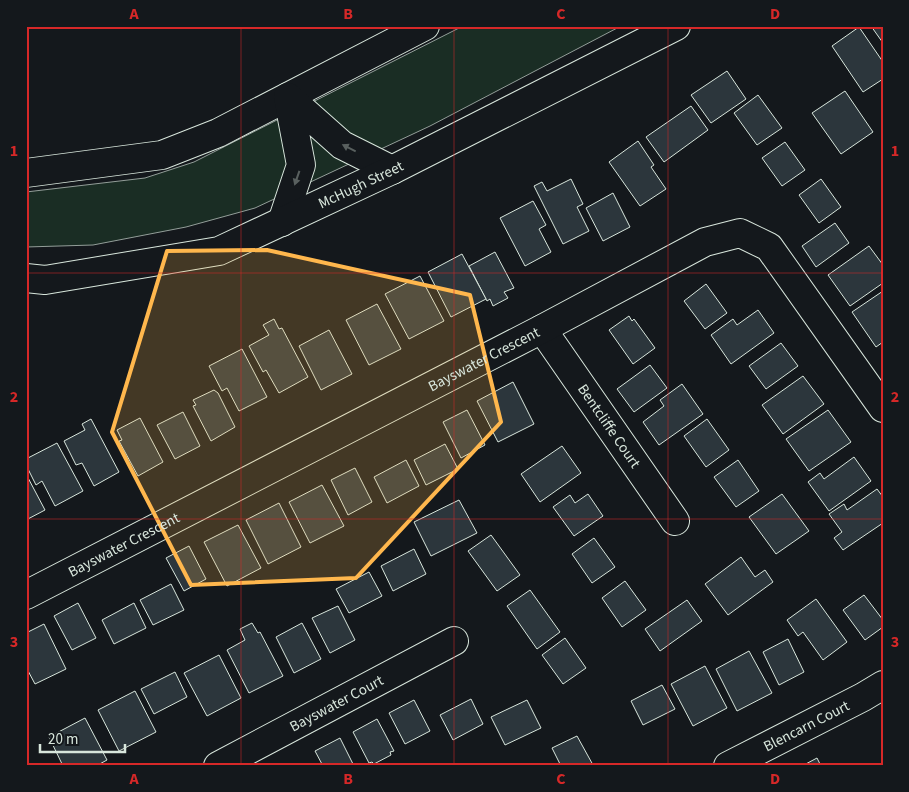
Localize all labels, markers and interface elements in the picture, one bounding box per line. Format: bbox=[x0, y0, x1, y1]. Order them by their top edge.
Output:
text: A bbox=[128, 3, 139, 25]
text: B bbox=[343, 3, 353, 25]
text: C bbox=[556, 3, 566, 25]
text: D bbox=[770, 3, 780, 25]
text: 1 bbox=[10, 140, 18, 162]
text: 1 bbox=[891, 140, 899, 162]
one-way arrow bbox=[341, 144, 356, 152]
street label: McHugh Street bbox=[315, 156, 407, 214]
one-way arrow bbox=[293, 171, 300, 186]
street label: Bayswater Crescent bbox=[425, 322, 543, 397]
street label: Bentcliffe Court bbox=[572, 380, 645, 473]
text: 2 bbox=[10, 386, 18, 408]
text: 2 bbox=[891, 386, 899, 408]
street label: Bayswater Crescent bbox=[65, 508, 183, 583]
text: 3 bbox=[10, 631, 18, 653]
text: 3 bbox=[891, 631, 899, 653]
street label: Bayswater Court bbox=[286, 670, 387, 737]
street label: Blencarn Court bbox=[760, 696, 853, 757]
scale bar bbox=[40, 722, 125, 754]
text: 20 m bbox=[48, 729, 78, 750]
text: A bbox=[128, 768, 139, 790]
text: B bbox=[343, 768, 353, 790]
text: C bbox=[556, 768, 566, 790]
text: D bbox=[770, 768, 780, 790]

